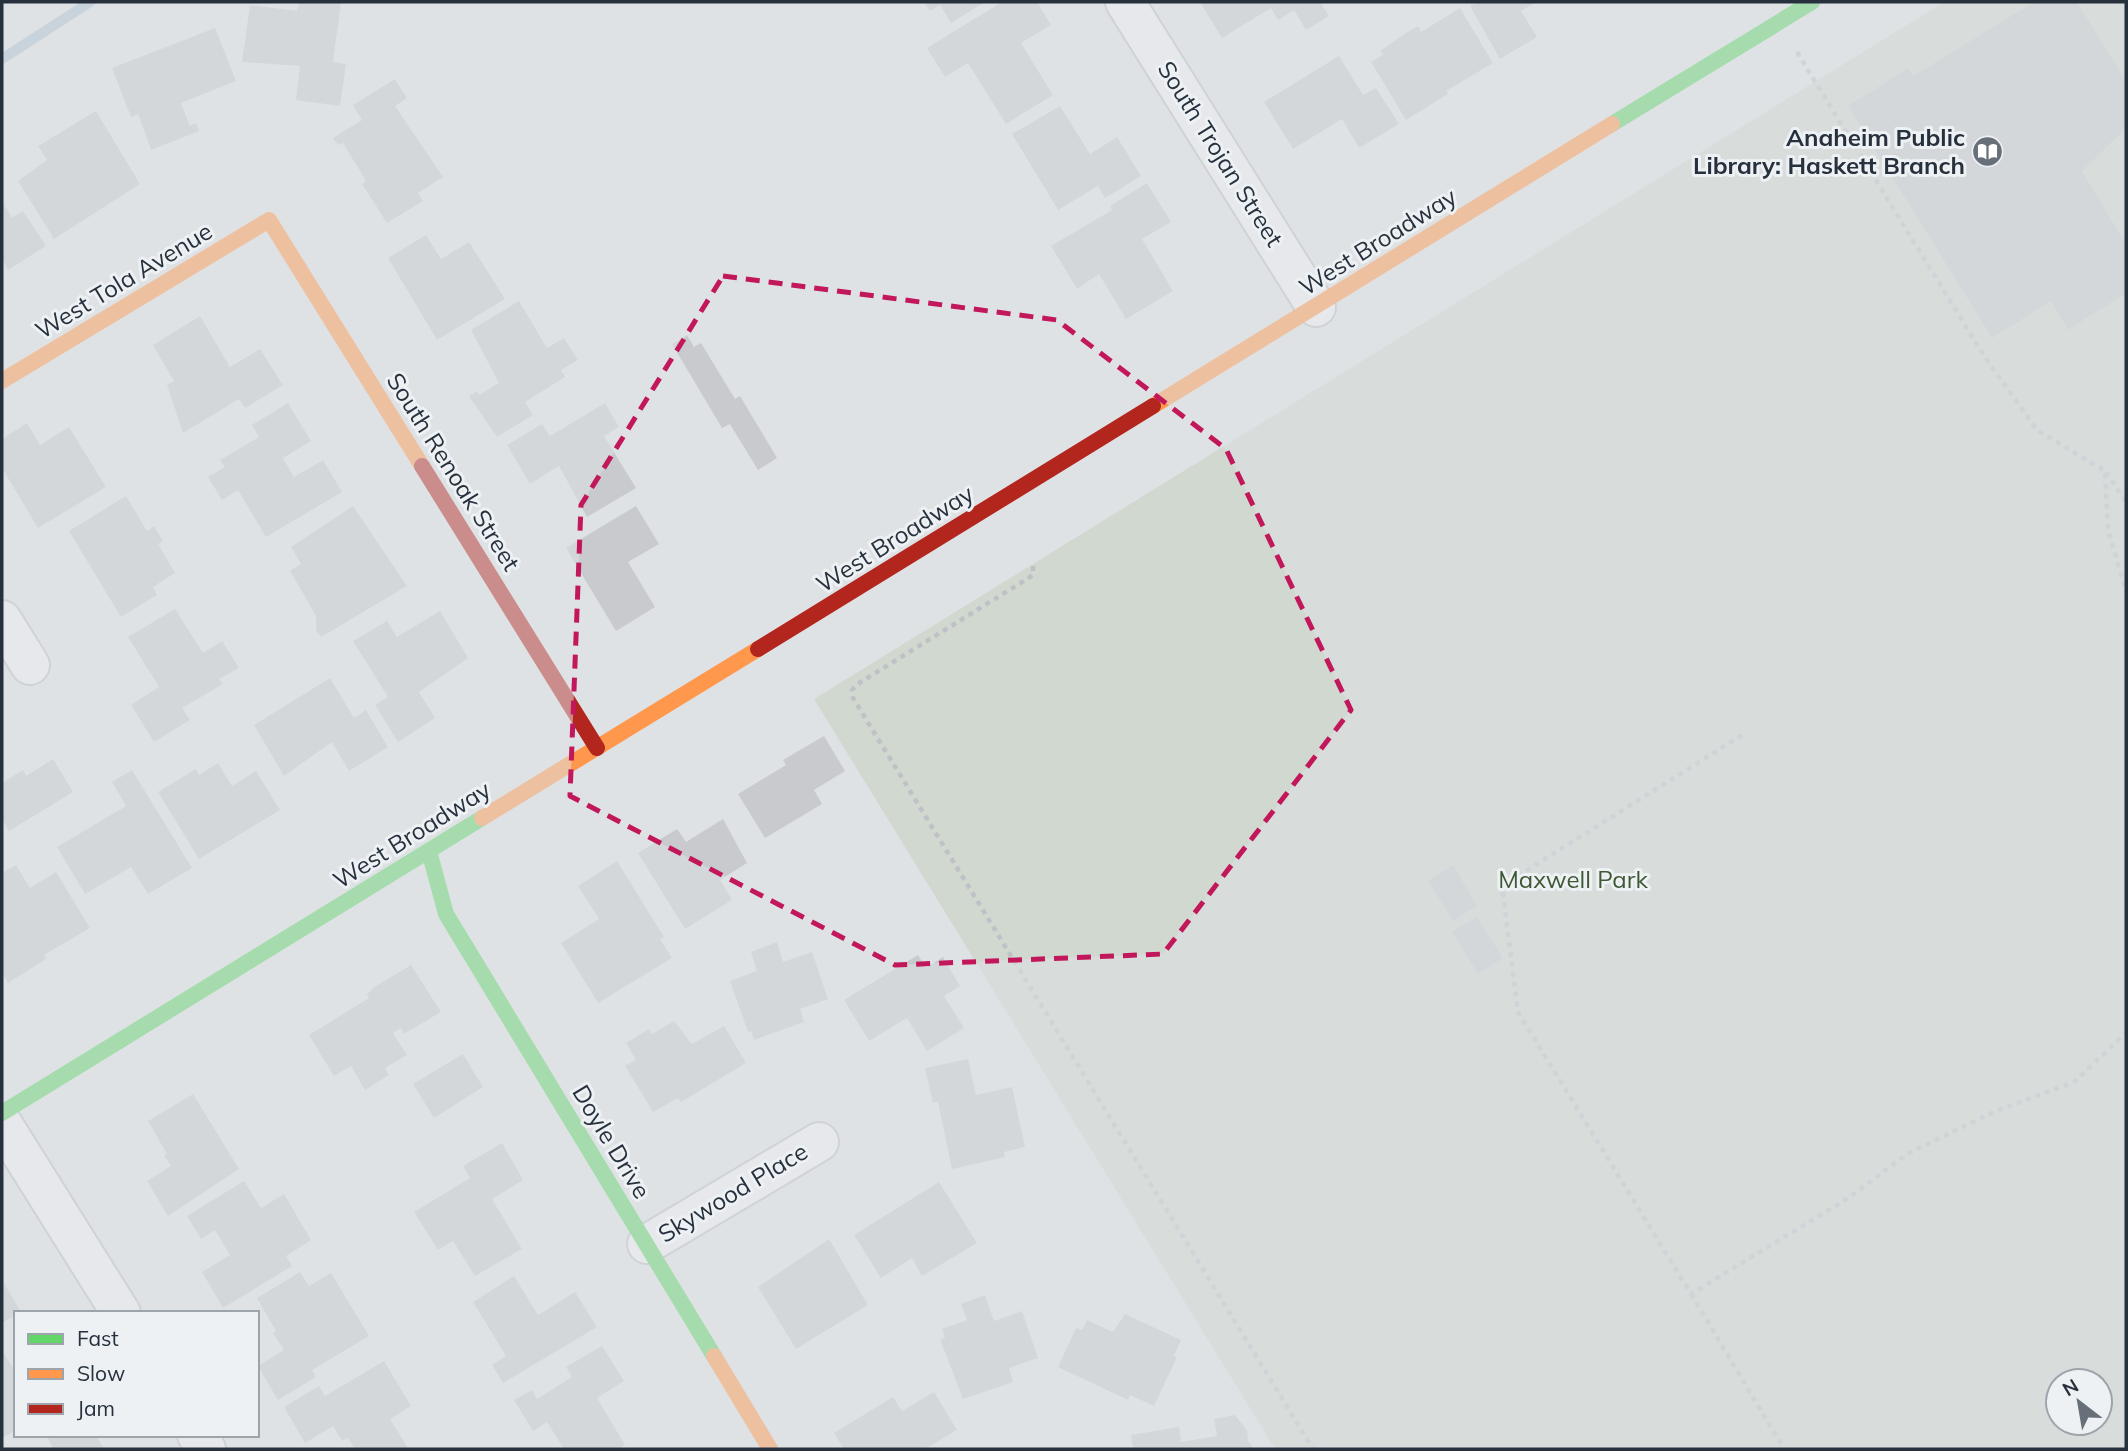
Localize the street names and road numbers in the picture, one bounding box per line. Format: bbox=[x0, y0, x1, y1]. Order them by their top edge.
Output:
street label: South Trojan Street bbox=[1152, 55, 1290, 252]
street label: West Broadway bbox=[1293, 181, 1462, 302]
street label: West Tola Avenue bbox=[30, 215, 217, 345]
street label: South Renoak Street bbox=[381, 367, 527, 576]
street label: West Broadway bbox=[810, 478, 979, 599]
street label: West Broadway bbox=[327, 774, 496, 895]
street label: Doyle Drive bbox=[566, 1079, 657, 1204]
street label: Skywood Place bbox=[652, 1136, 813, 1249]

